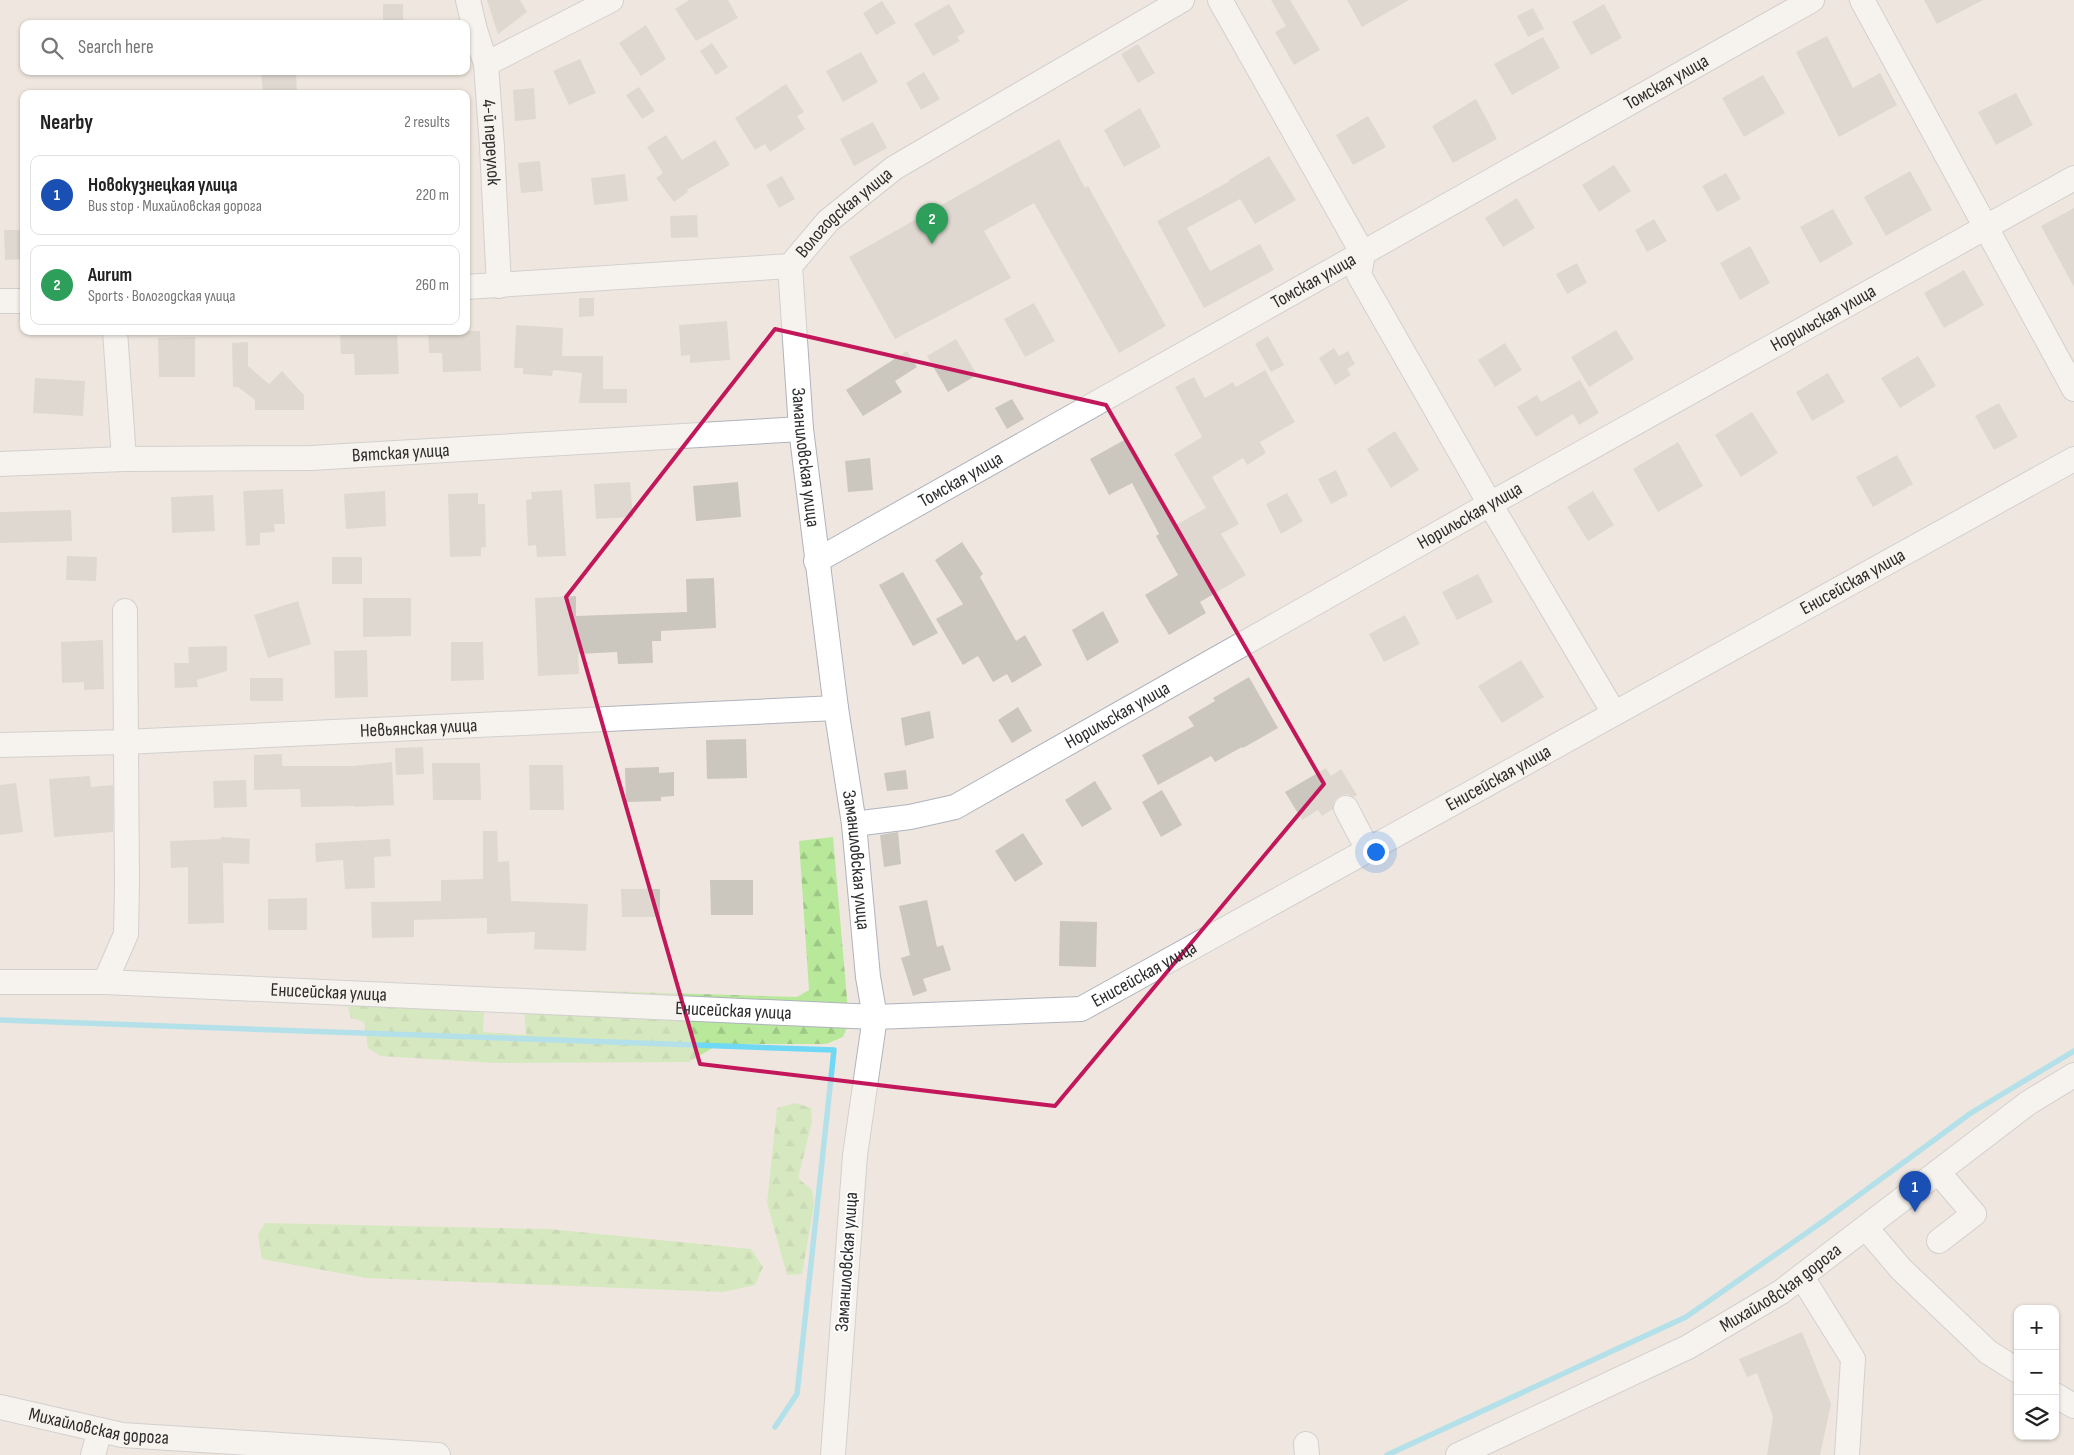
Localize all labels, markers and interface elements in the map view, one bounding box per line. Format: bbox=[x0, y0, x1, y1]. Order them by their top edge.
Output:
search box bbox=[20, 20, 470, 75]
icon: search bbox=[38, 34, 66, 62]
text: Search here bbox=[78, 36, 154, 59]
street label: Томская улица bbox=[1620, 49, 1713, 115]
street label: 4-й переулок bbox=[477, 98, 505, 187]
text: Nearby bbox=[40, 110, 93, 135]
text: 2 results bbox=[404, 113, 450, 132]
street label: Вологодская улица bbox=[791, 163, 897, 262]
text: Новокузнецкая улица bbox=[88, 174, 238, 197]
text: 1 bbox=[54, 186, 60, 205]
text: 220 m bbox=[416, 186, 449, 205]
text: Bus stop · Михайловская дорога bbox=[88, 197, 262, 216]
pin: 2 bbox=[916, 203, 948, 244]
street label: Томская улица bbox=[1267, 248, 1360, 314]
text: Aurum bbox=[88, 264, 132, 287]
text: 2 bbox=[53, 276, 61, 295]
text: 260 m bbox=[415, 276, 449, 295]
street label: Норильская улица bbox=[1767, 279, 1880, 357]
text: Sports · Вологодская улица bbox=[88, 287, 235, 306]
street label: Заманиловская улица bbox=[787, 387, 825, 528]
street label: Вятская улица bbox=[351, 438, 450, 467]
street label: Томская улица bbox=[914, 447, 1007, 512]
street label: Норильская улица bbox=[1413, 477, 1526, 554]
street label: Енисейская улица bbox=[1796, 543, 1909, 620]
street label: Норильская улица bbox=[1061, 676, 1174, 754]
street label: Невьянская улица bbox=[359, 714, 478, 742]
street label: Енисейская улица bbox=[1442, 740, 1555, 816]
street label: Заманиловская улица bbox=[837, 789, 875, 931]
your location bbox=[1363, 839, 1389, 865]
street label: Енисейская улица bbox=[1088, 936, 1201, 1012]
street label: Енисейская улица bbox=[270, 978, 387, 1006]
street label: Енисейская улица bbox=[675, 996, 792, 1025]
pin: 1 bbox=[1899, 1171, 1931, 1212]
street label: Заманиловская улица bbox=[831, 1191, 863, 1333]
street label: Михайловская дорога bbox=[1715, 1238, 1846, 1337]
map controls bbox=[2014, 1305, 2059, 1440]
button: + bbox=[2014, 1305, 2059, 1350]
button: − bbox=[2014, 1350, 2059, 1395]
button: layers bbox=[2014, 1395, 2059, 1440]
street label: Михайловская дорога bbox=[26, 1402, 170, 1449]

